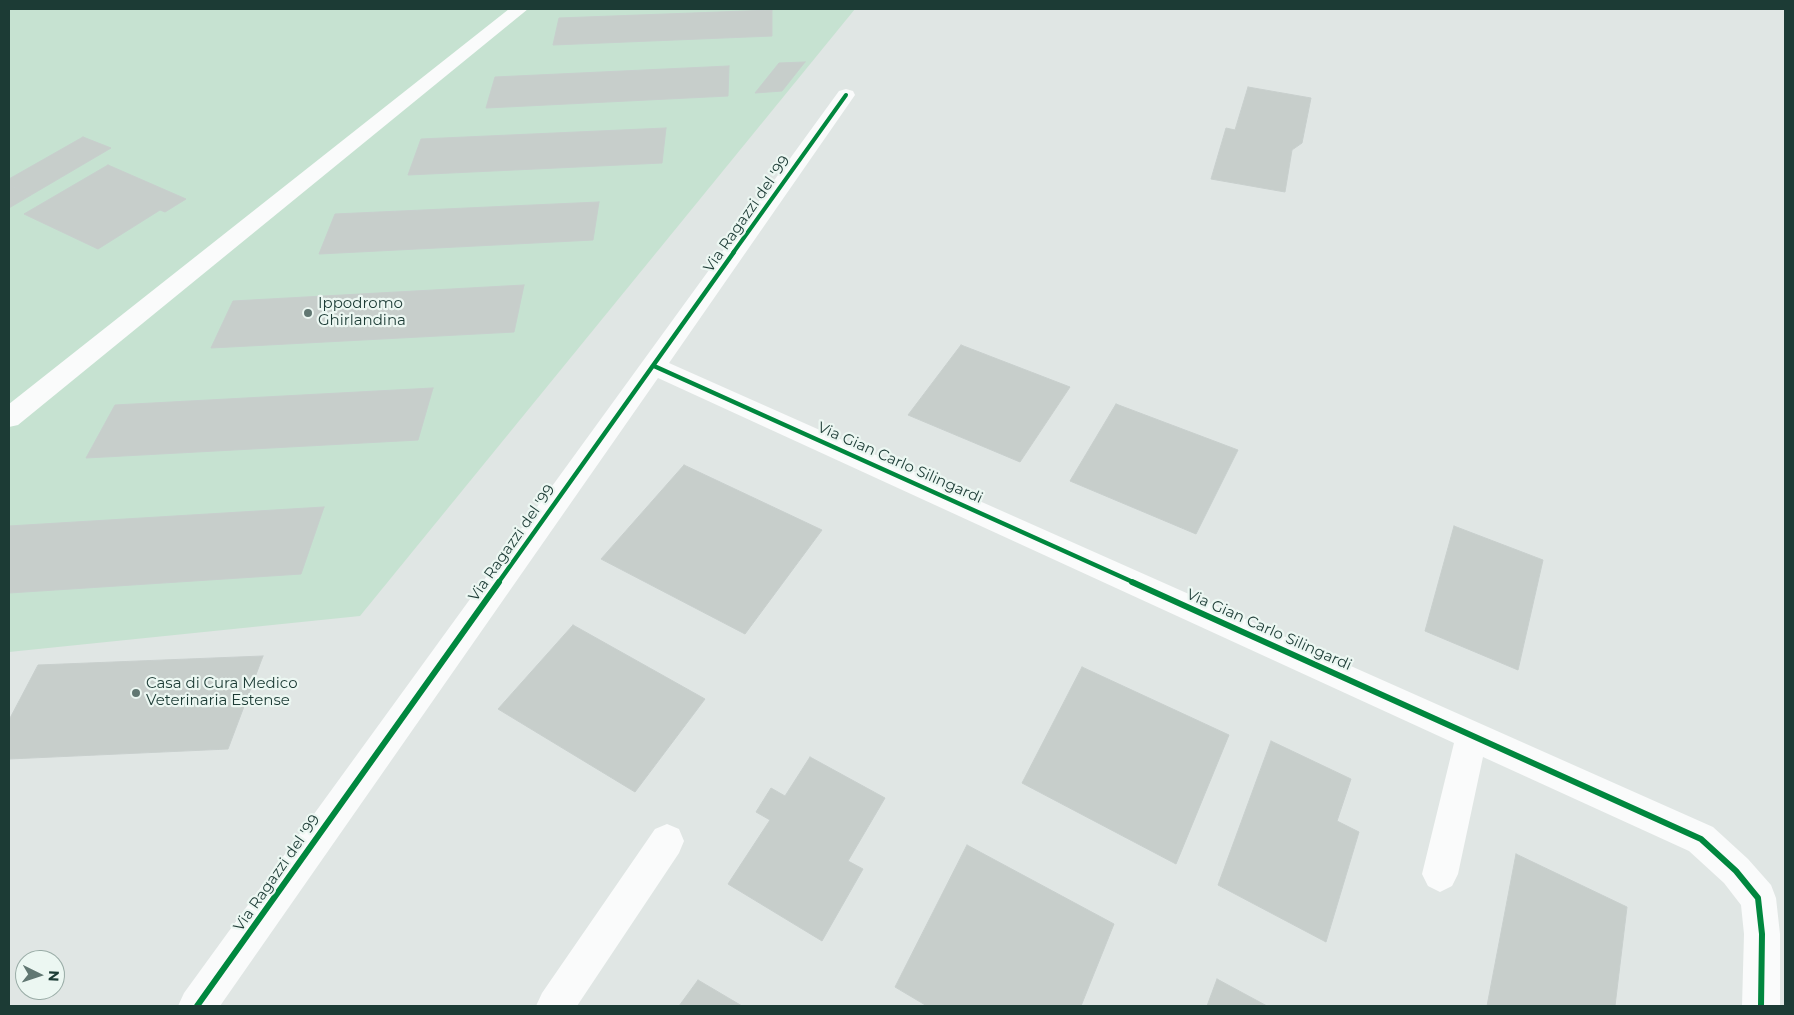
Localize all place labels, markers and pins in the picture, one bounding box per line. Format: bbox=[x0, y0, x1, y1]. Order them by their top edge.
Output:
place label: Ippodromo Ghirlandina bbox=[318, 295, 406, 330]
marker: Ippodromo Ghirlandina bbox=[302, 307, 314, 319]
place label: Casa di Cura Medico Veterinaria Estense bbox=[146, 675, 298, 710]
marker: Casa di Cura Medico Veterinaria Estense bbox=[130, 687, 142, 699]

